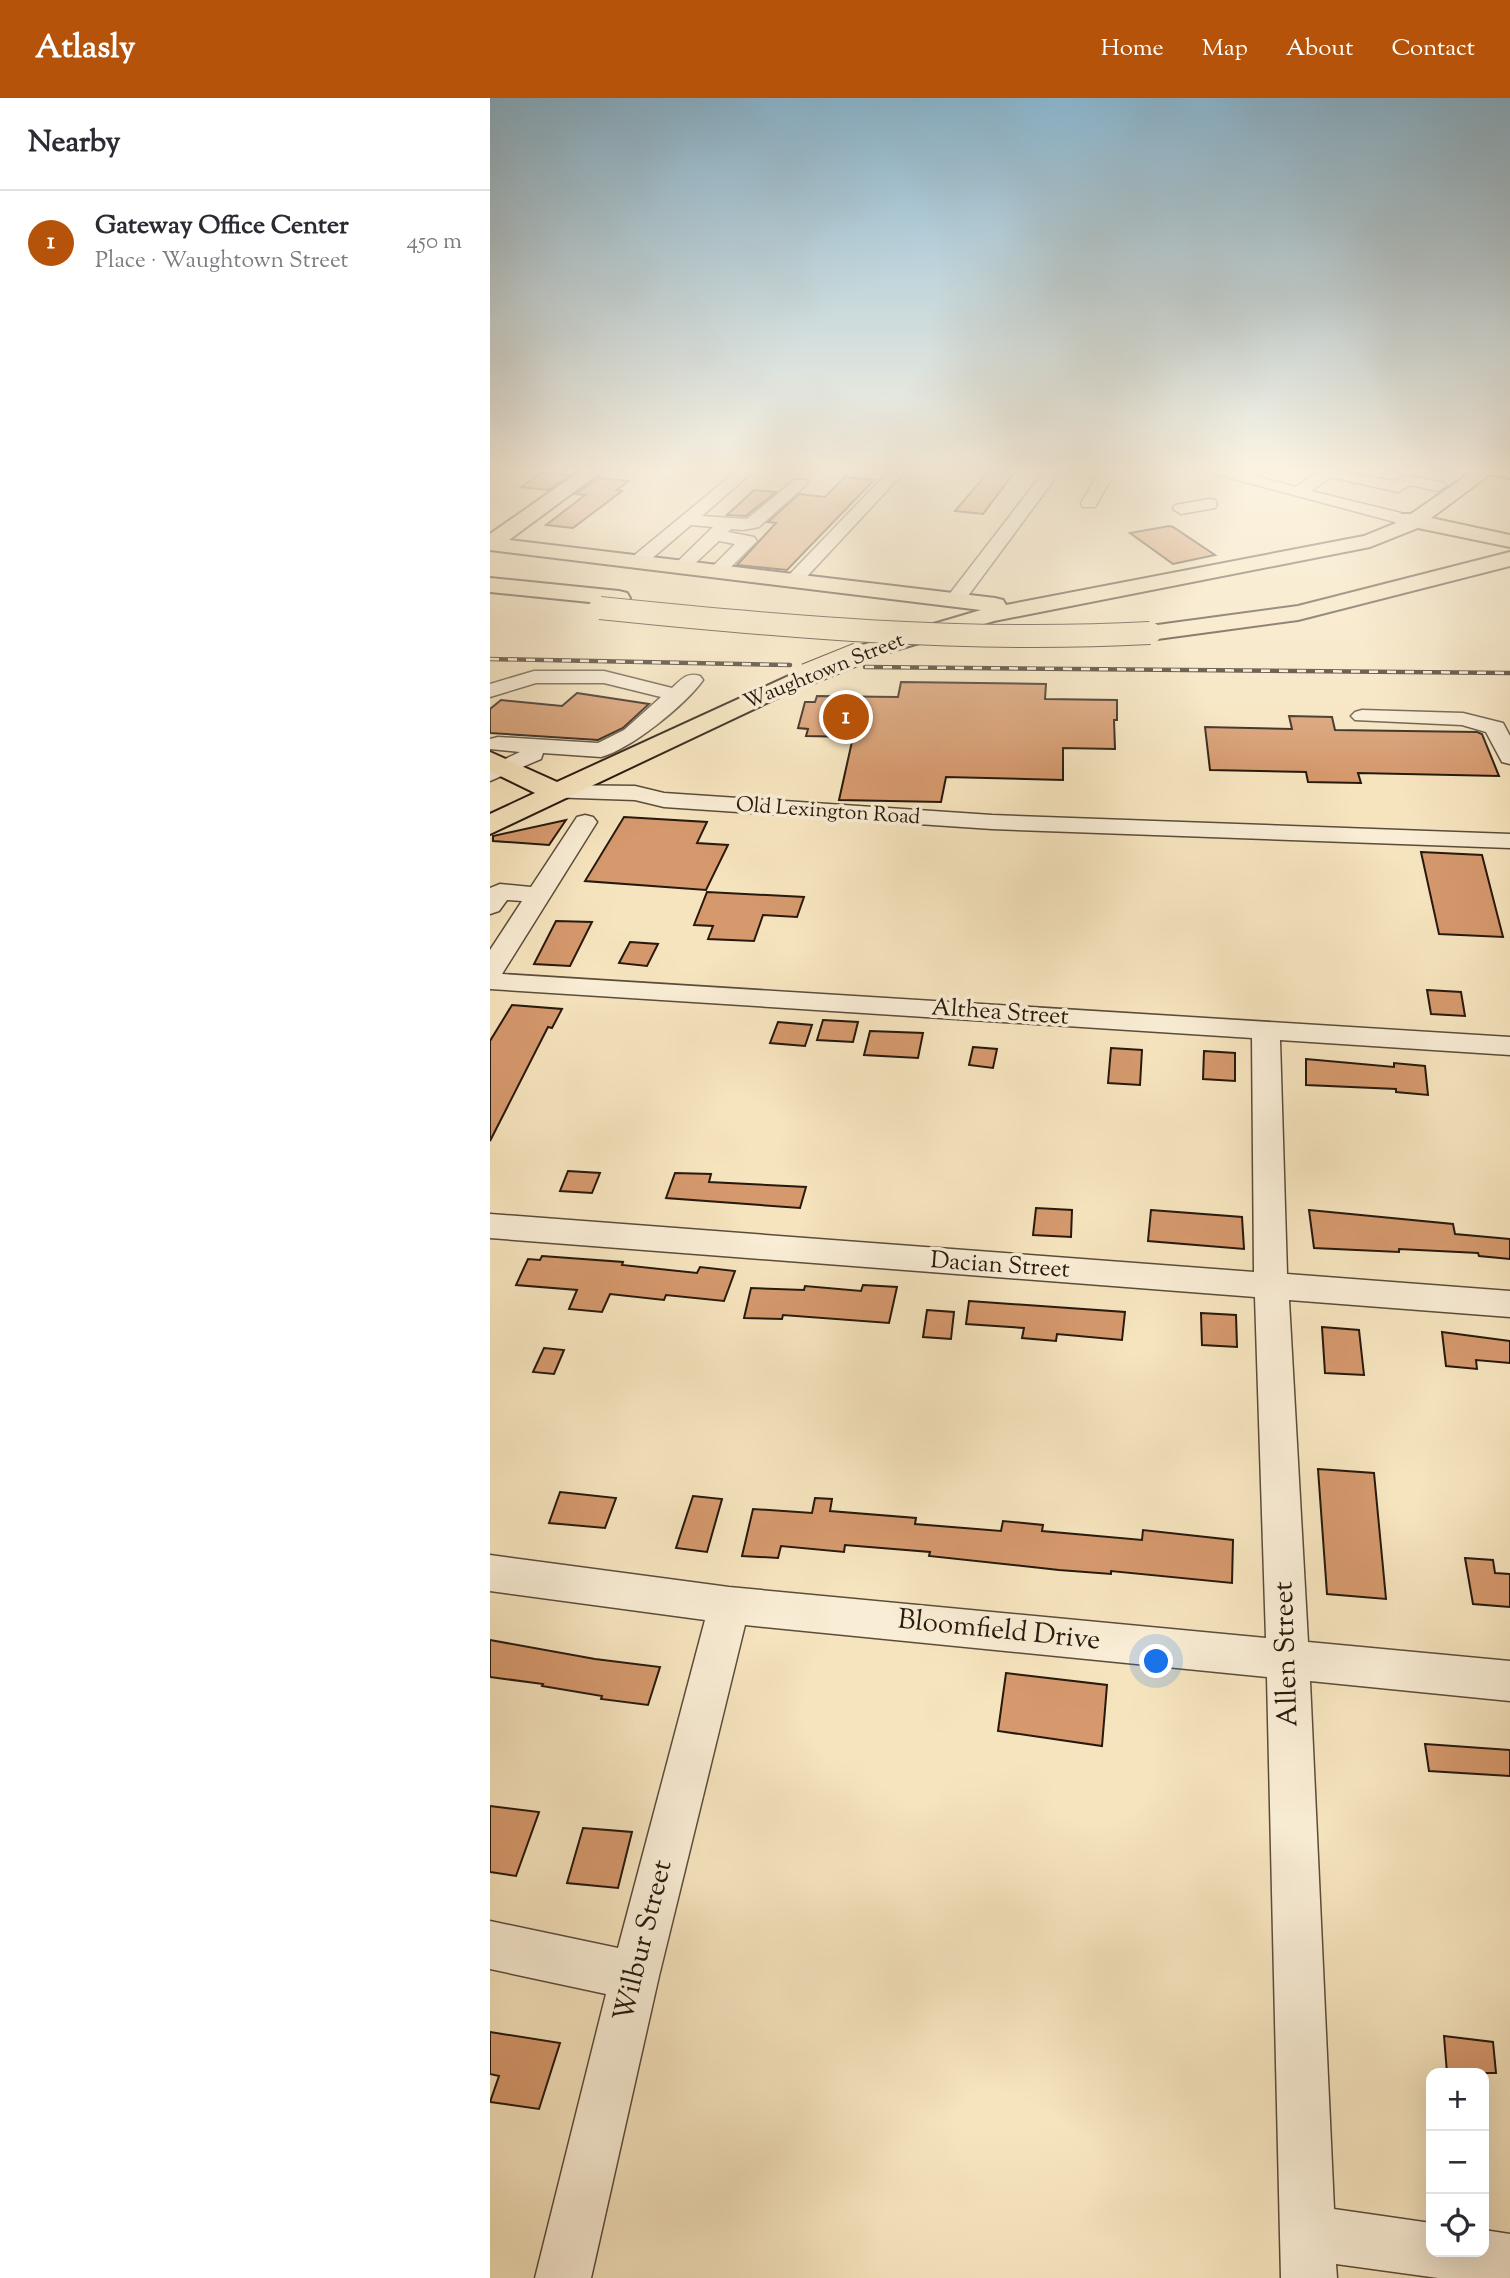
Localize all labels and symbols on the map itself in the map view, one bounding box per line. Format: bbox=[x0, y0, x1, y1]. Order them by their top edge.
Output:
street label: Waughtown Street bbox=[739, 626, 909, 718]
pin: 1 bbox=[823, 691, 869, 743]
street label: Old Lexington Road bbox=[735, 791, 921, 833]
street label: Althea Street bbox=[930, 991, 1070, 1035]
street label: Dacian Street bbox=[929, 1244, 1071, 1288]
street label: Allen Street bbox=[1264, 1580, 1310, 1728]
street label: Bloomfield Drive bbox=[896, 1600, 1102, 1662]
your location bbox=[1139, 1644, 1173, 1678]
street label: Wilbur Street bbox=[605, 1855, 684, 2026]

